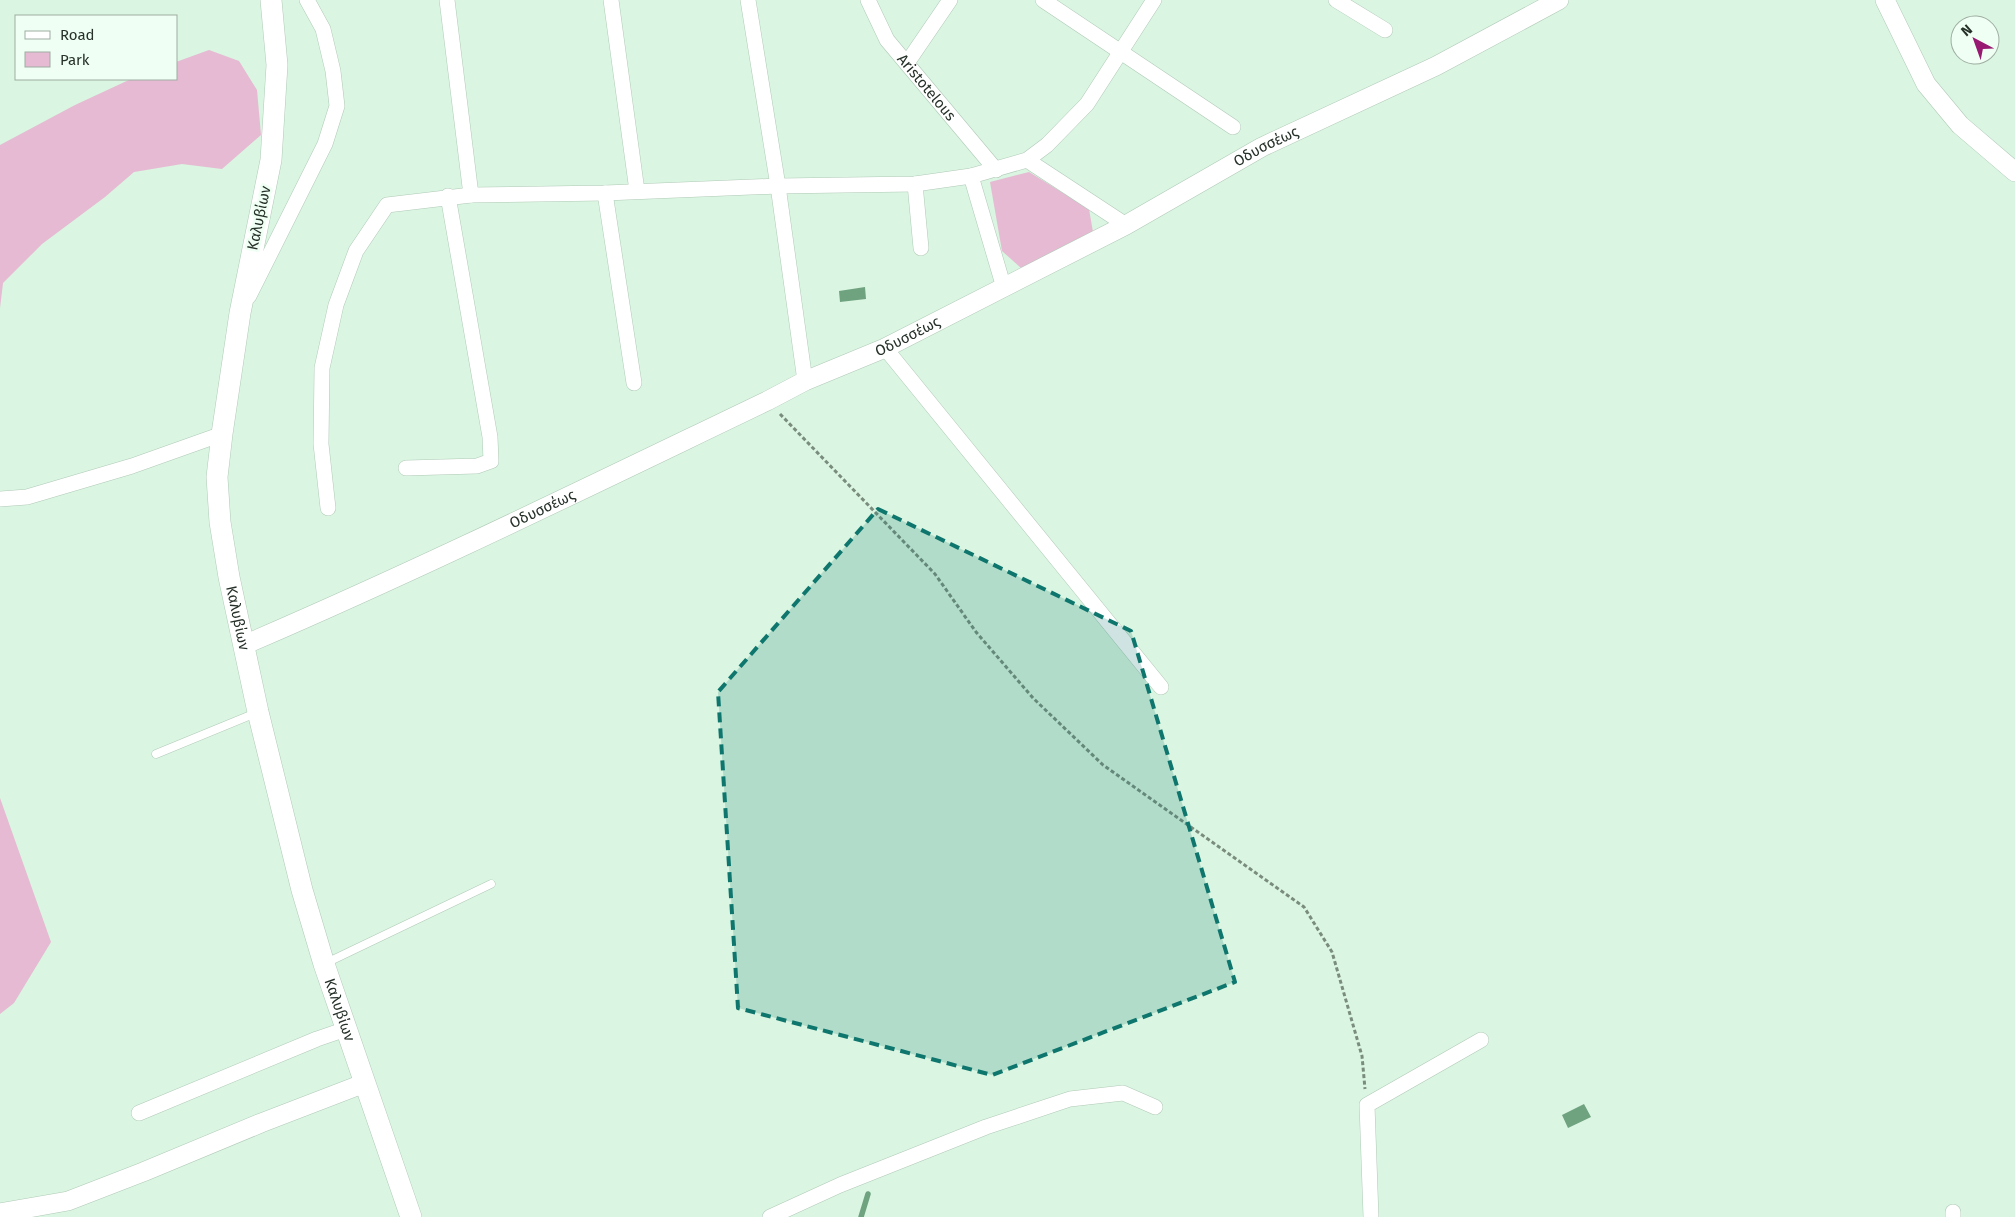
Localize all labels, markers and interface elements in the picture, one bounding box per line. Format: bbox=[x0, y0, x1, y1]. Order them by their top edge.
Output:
legend bbox=[15, 15, 178, 80]
north arrow bbox=[1950, 15, 2000, 65]
text: N bbox=[1958, 21, 1976, 40]
text: Road bbox=[60, 26, 95, 44]
street label: Aristotelous bbox=[893, 50, 960, 124]
text: Park bbox=[60, 51, 90, 69]
street label: Οδυσσέως bbox=[1230, 122, 1301, 170]
street label: Καλυβίων bbox=[243, 183, 275, 252]
street label: Οδυσσέως bbox=[872, 312, 943, 360]
street label: Οδυσσέως bbox=[507, 485, 578, 532]
street label: Καλυβίων bbox=[222, 584, 254, 653]
street label: Καλυβίων bbox=[321, 976, 359, 1044]

